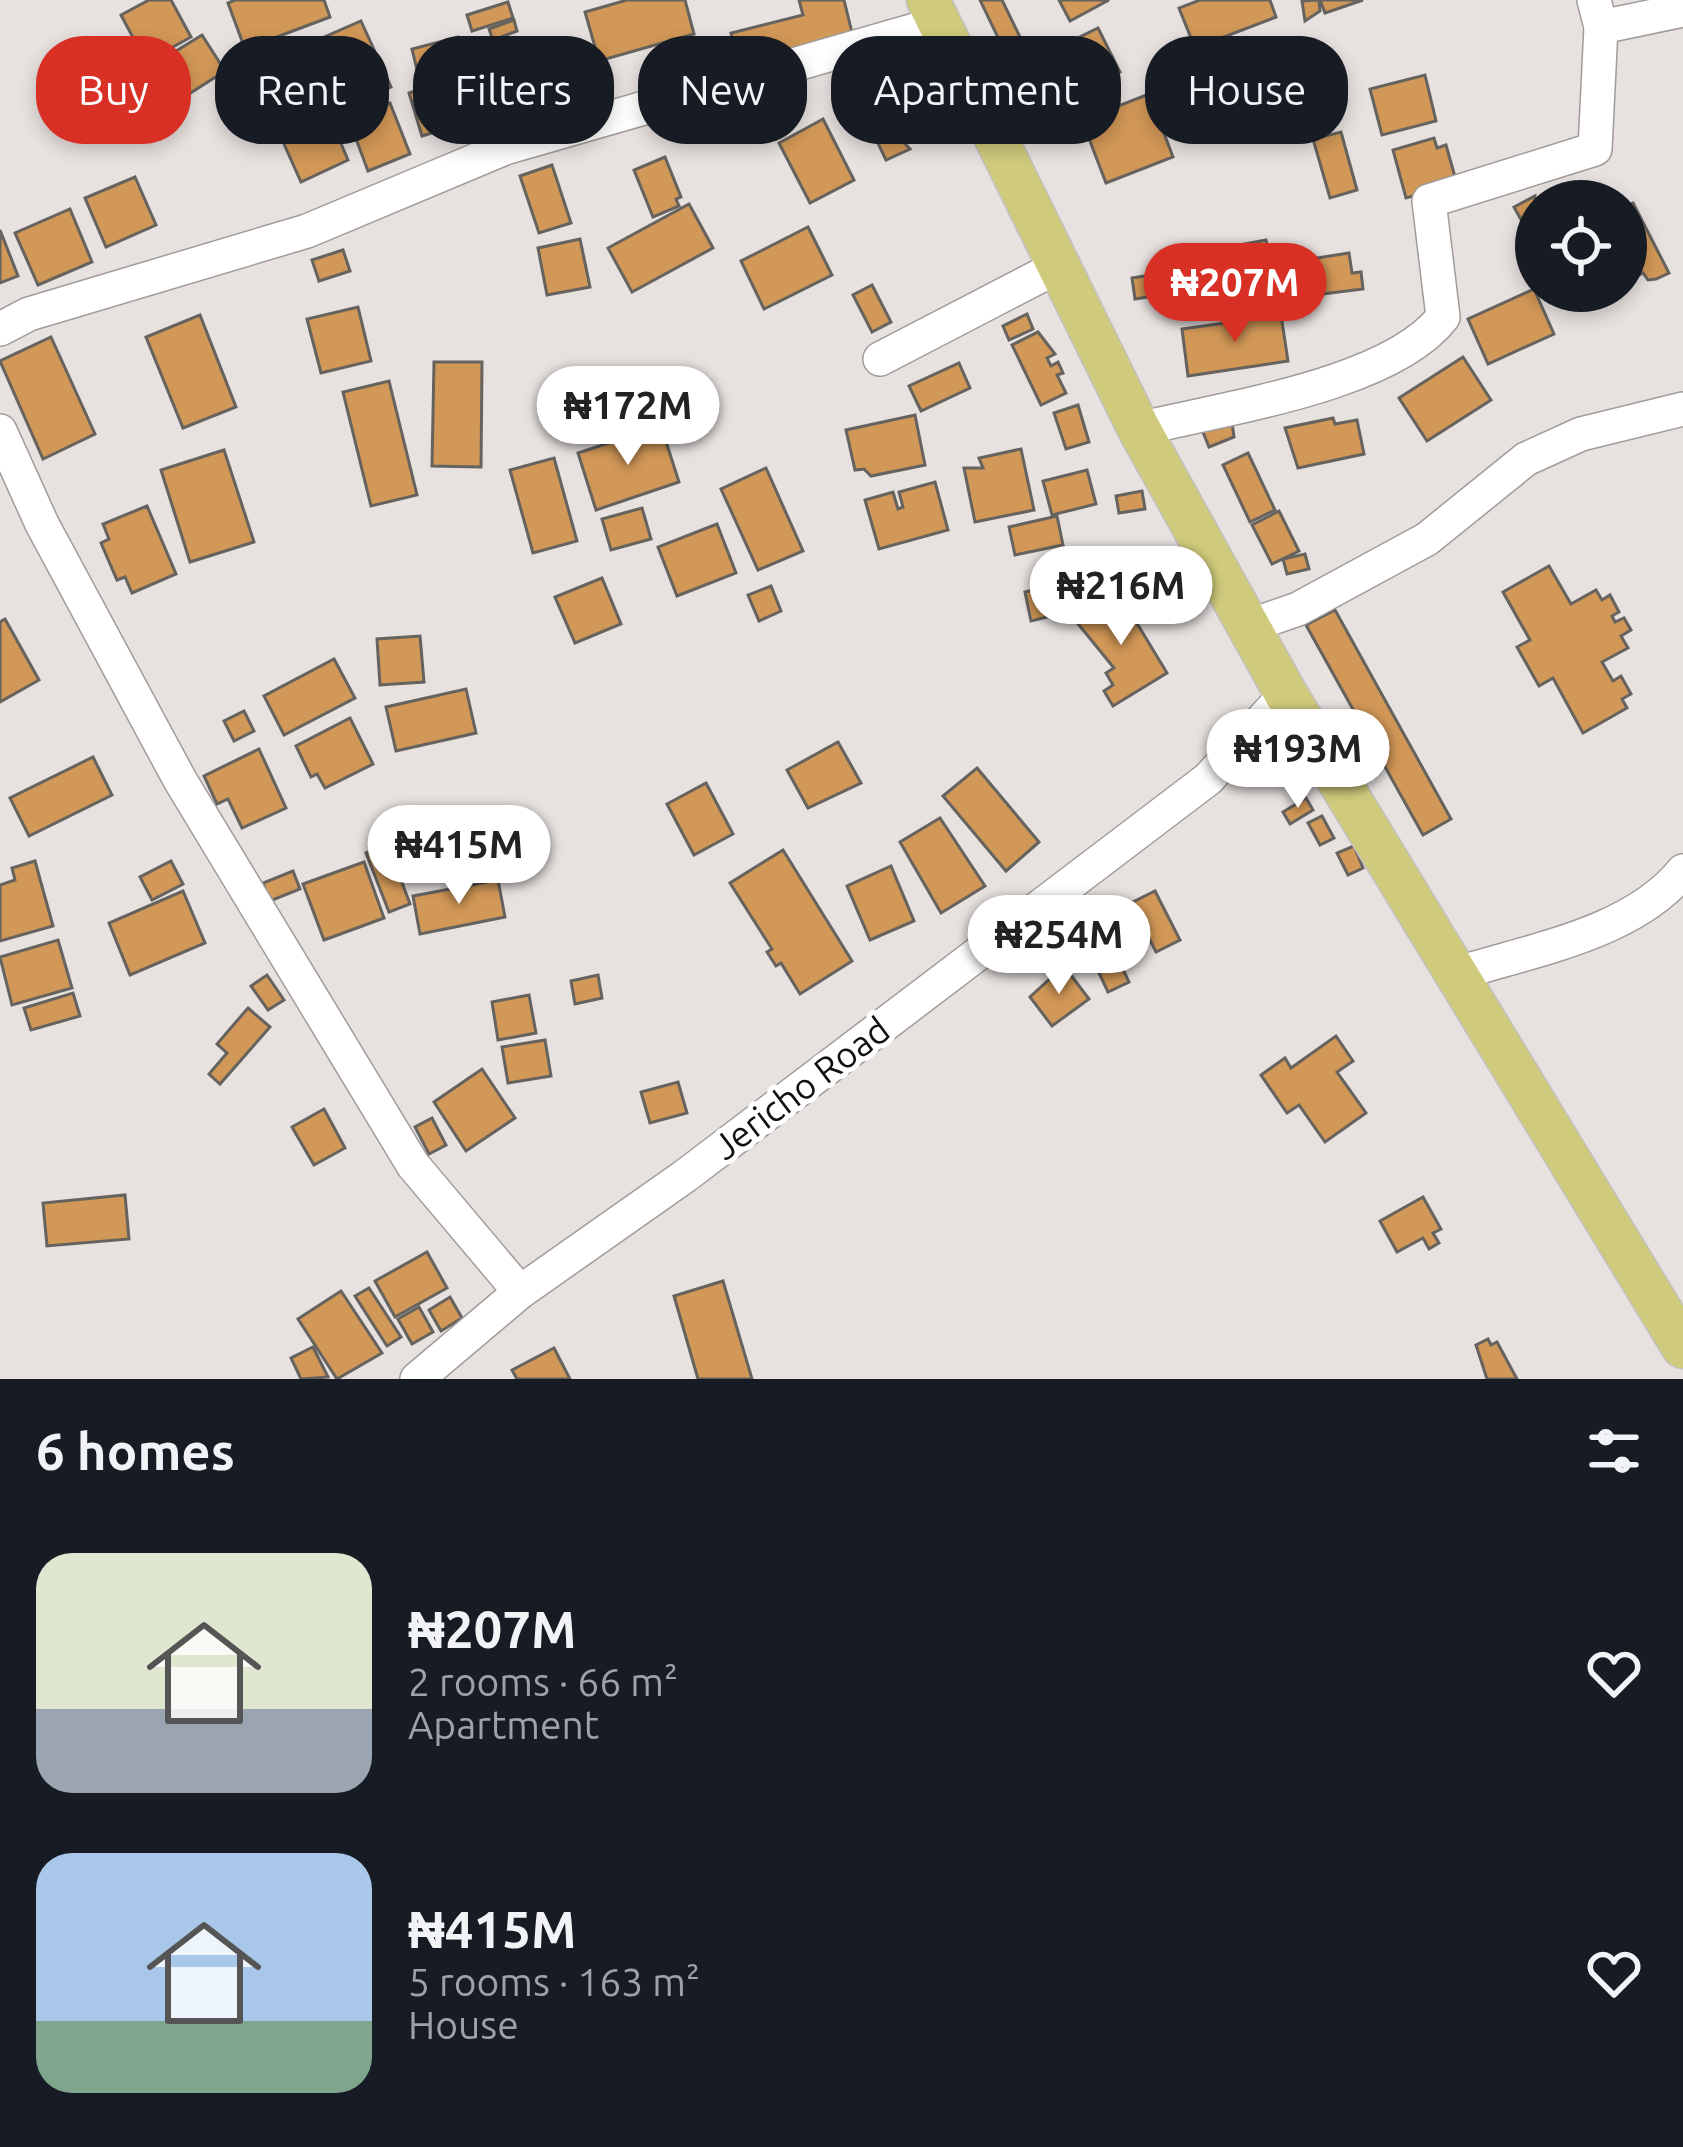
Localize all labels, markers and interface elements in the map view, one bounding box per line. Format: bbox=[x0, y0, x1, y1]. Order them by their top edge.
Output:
chip: Buy bbox=[36, 36, 191, 144]
chip: Rent bbox=[215, 36, 389, 144]
chip: Filters bbox=[413, 36, 614, 144]
chip: New bbox=[638, 36, 807, 144]
chip: Apartment bbox=[831, 36, 1121, 144]
chip: House bbox=[1145, 36, 1348, 144]
map controls bbox=[1515, 180, 1647, 312]
button: locate bbox=[1515, 180, 1647, 312]
pin: ₦207M bbox=[1151, 243, 1319, 345]
text: ₦207M bbox=[1171, 260, 1299, 303]
pin: ₦172M bbox=[544, 366, 712, 468]
text: ₦172M bbox=[564, 383, 692, 426]
pin: ₦216M bbox=[1037, 546, 1205, 648]
text: ₦216M bbox=[1057, 563, 1185, 606]
pin: ₦193M bbox=[1214, 709, 1382, 811]
text: ₦193M bbox=[1234, 726, 1362, 769]
pin: ₦415M bbox=[375, 805, 543, 907]
text: ₦415M bbox=[395, 822, 523, 865]
pin: ₦254M bbox=[975, 895, 1143, 997]
text: ₦254M bbox=[995, 912, 1123, 955]
street label: Jericho Road bbox=[705, 1008, 897, 1167]
icon: filters bbox=[1581, 1418, 1647, 1484]
text: 6 homes bbox=[36, 1422, 235, 1480]
text: ₦207M bbox=[408, 1600, 577, 1658]
icon: home bbox=[132, 1601, 276, 1745]
icon: heart bbox=[1581, 1640, 1647, 1706]
text: 2 rooms · 66 m² bbox=[408, 1660, 678, 1703]
text: Apartment bbox=[408, 1703, 599, 1746]
text: ₦415M bbox=[408, 1900, 577, 1958]
icon: home bbox=[132, 1901, 276, 2045]
icon: heart bbox=[1581, 1940, 1647, 2006]
text: 5 rooms · 163 m² bbox=[408, 1960, 700, 2003]
text: House bbox=[408, 2003, 519, 2046]

